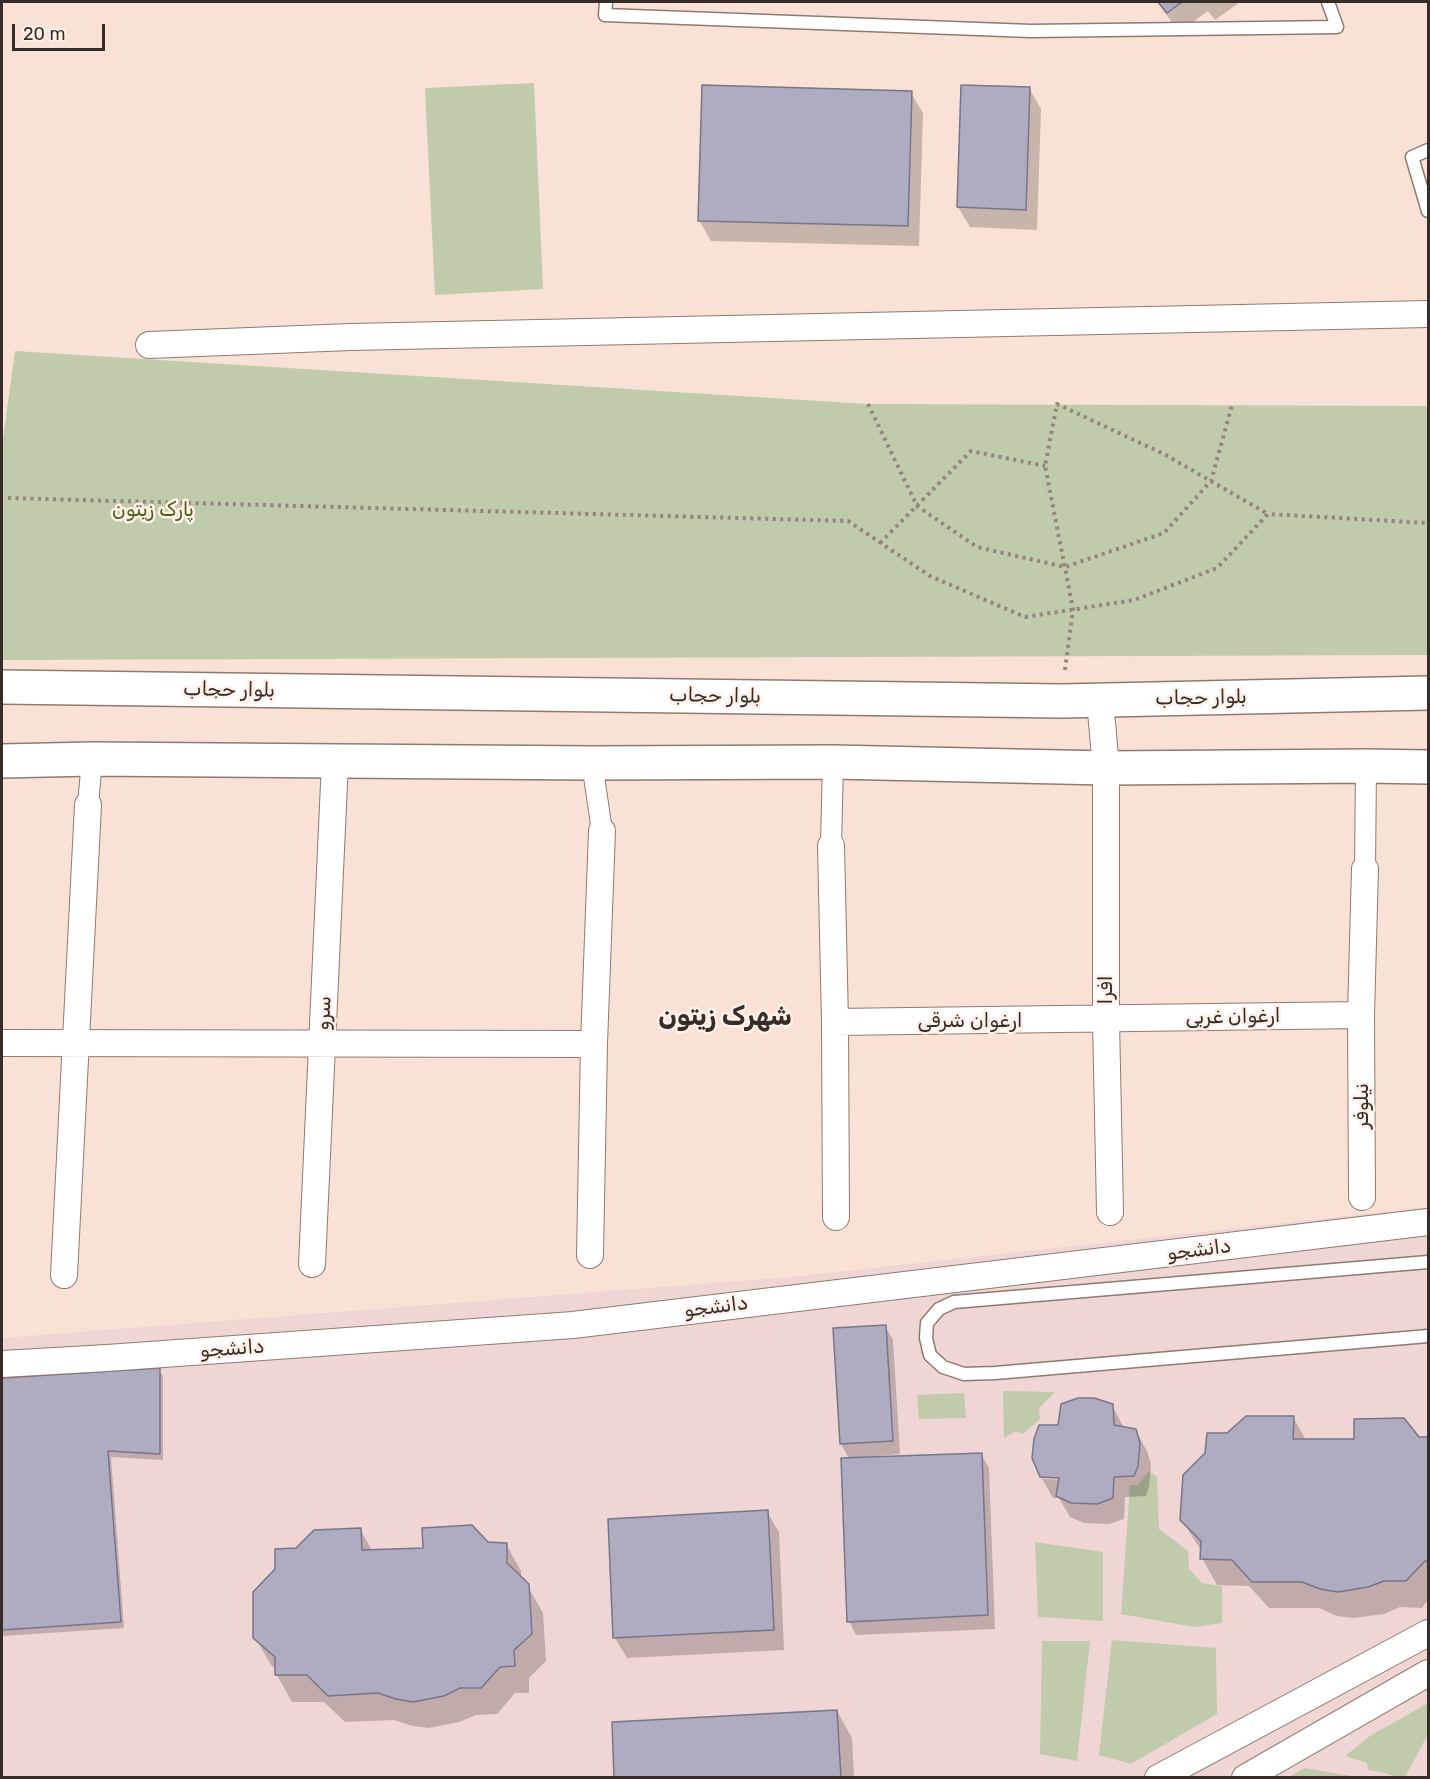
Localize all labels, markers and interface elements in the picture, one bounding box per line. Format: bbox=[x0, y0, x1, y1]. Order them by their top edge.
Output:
scale bar bbox=[15, 12, 108, 50]
text: 20 m bbox=[23, 23, 65, 45]
park label: پارک زیتون bbox=[112, 498, 194, 522]
street label: بلوار حجاب bbox=[183, 677, 275, 703]
street label: بلوار حجاب bbox=[669, 683, 761, 709]
street label: بلوار حجاب bbox=[1155, 685, 1247, 711]
street label: افرا bbox=[1094, 975, 1118, 1005]
street label: سرو bbox=[311, 995, 337, 1031]
district label: شهرک زیتون bbox=[658, 1001, 792, 1033]
street label: ارغوان غربی bbox=[1185, 1004, 1281, 1030]
street label: ارغوان شرقی bbox=[918, 1009, 1022, 1033]
street label: نیلوفر bbox=[1350, 1083, 1374, 1129]
street label: دانشجو bbox=[1166, 1234, 1232, 1266]
street label: دانشجو bbox=[683, 1291, 749, 1323]
street label: دانشجو bbox=[199, 1335, 265, 1363]

